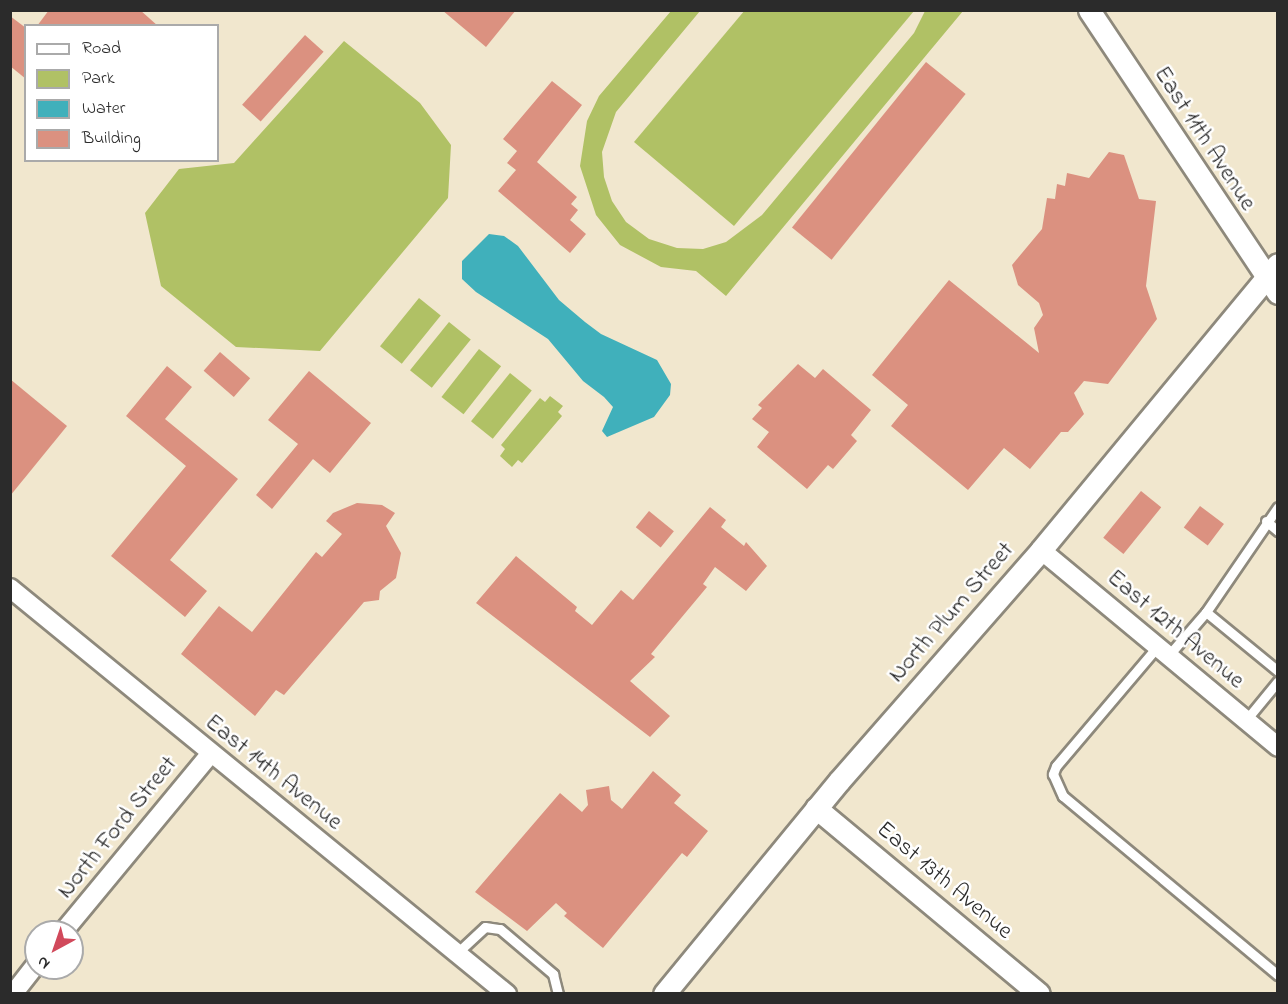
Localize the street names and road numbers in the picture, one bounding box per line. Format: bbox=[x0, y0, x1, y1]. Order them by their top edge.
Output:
street label: East 11th Avenue bbox=[1147, 61, 1261, 217]
street label: North Plum Street bbox=[883, 537, 1021, 689]
street label: East 12th Avenue bbox=[1100, 564, 1250, 696]
street label: East 14th Avenue bbox=[198, 709, 348, 837]
street label: North Ford Street bbox=[52, 751, 184, 905]
street label: East 13th Avenue bbox=[870, 816, 1018, 946]

